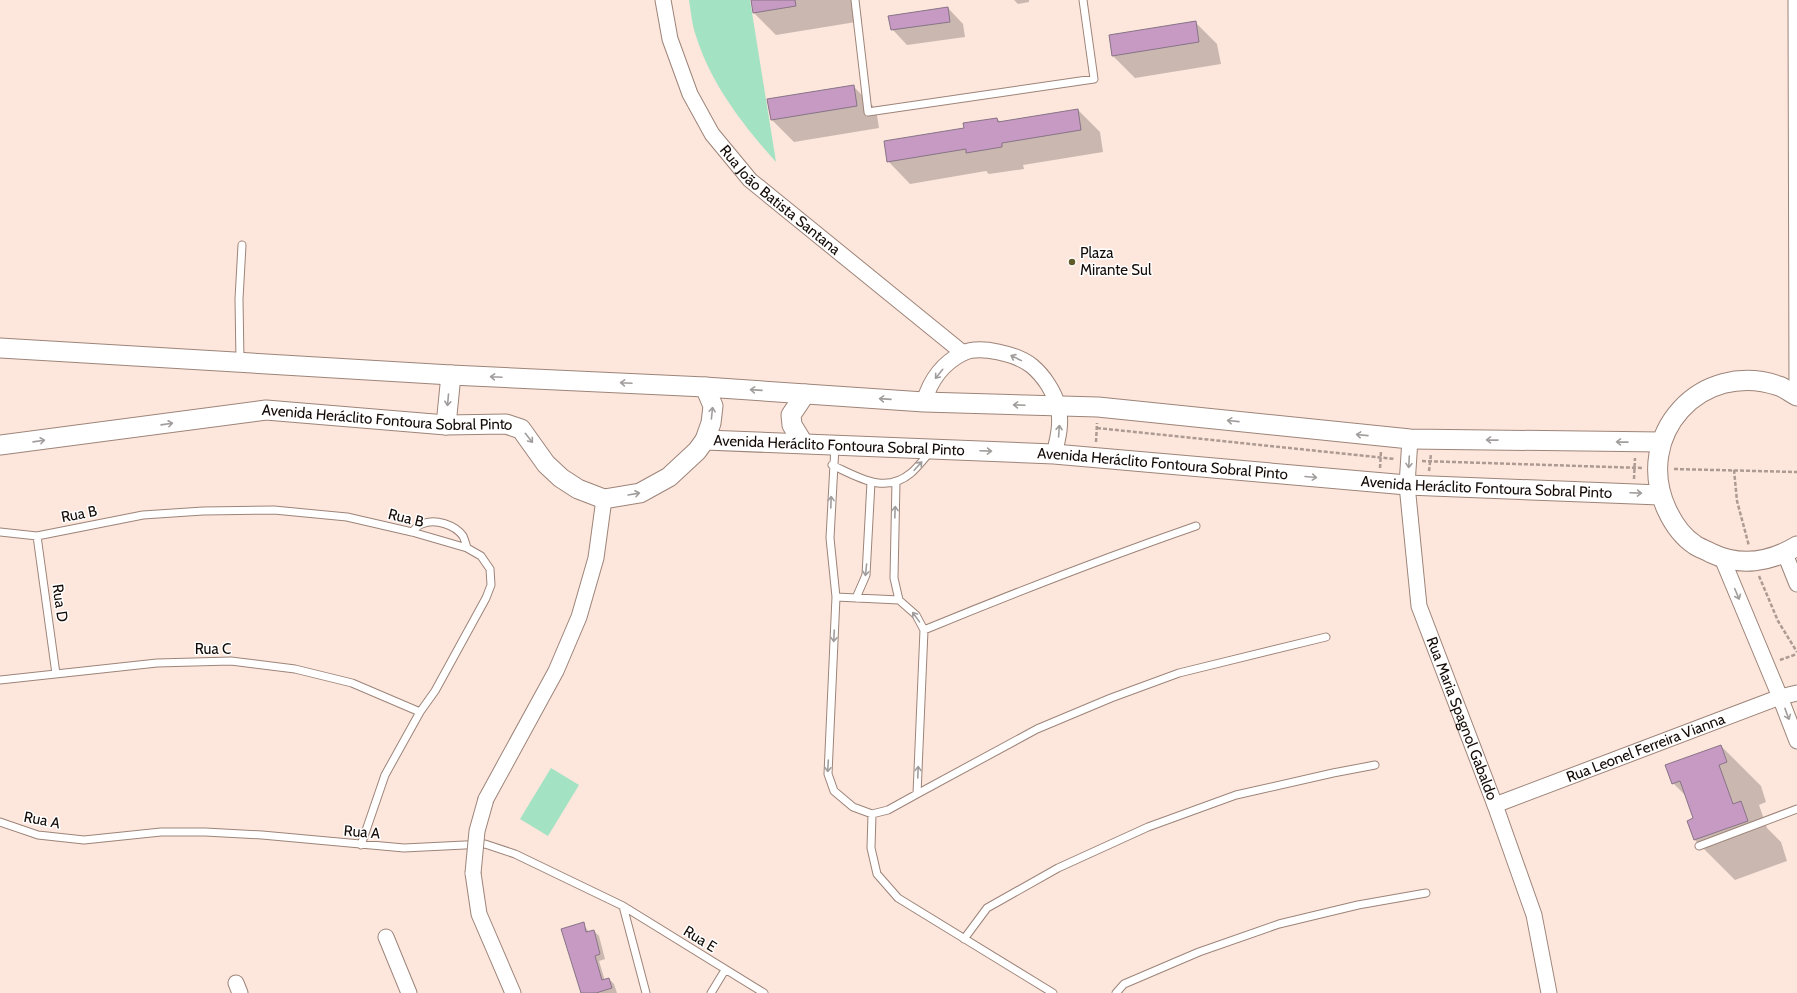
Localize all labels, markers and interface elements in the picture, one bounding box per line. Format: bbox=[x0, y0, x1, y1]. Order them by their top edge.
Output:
street label: Rua João Batista Santana bbox=[716, 141, 845, 259]
place label: Plaza Mirante Sul bbox=[1080, 244, 1152, 279]
marker: Plaza Mirante Sul bbox=[1067, 257, 1077, 267]
one-way arrow bbox=[1010, 354, 1022, 361]
one-way arrow bbox=[934, 368, 943, 379]
one-way arrow bbox=[490, 373, 503, 381]
one-way arrow bbox=[620, 380, 633, 387]
one-way arrow bbox=[750, 387, 763, 394]
one-way arrow bbox=[445, 393, 452, 406]
one-way arrow bbox=[879, 396, 892, 403]
street label: Avenida Heráclito Fontoura Sobral Pinto bbox=[261, 401, 515, 435]
one-way arrow bbox=[1013, 402, 1026, 409]
one-way arrow bbox=[708, 407, 716, 420]
one-way arrow bbox=[1227, 417, 1240, 425]
one-way arrow bbox=[160, 420, 173, 428]
one-way arrow bbox=[1055, 425, 1062, 438]
street label: Avenida Heráclito Fontoura Sobral Pinto bbox=[713, 431, 965, 459]
one-way arrow bbox=[1356, 431, 1369, 439]
one-way arrow bbox=[524, 433, 533, 444]
one-way arrow bbox=[1486, 436, 1499, 444]
one-way arrow bbox=[32, 437, 45, 445]
one-way arrow bbox=[1616, 438, 1629, 446]
street label: Avenida Heráclito Fontoura Sobral Pinto bbox=[1037, 444, 1289, 483]
one-way arrow bbox=[979, 448, 992, 455]
one-way arrow bbox=[1405, 455, 1412, 468]
one-way arrow bbox=[913, 461, 922, 471]
street label: Avenida Heráclito Fontoura Sobral Pinto bbox=[1360, 472, 1613, 502]
one-way arrow bbox=[1304, 473, 1317, 480]
one-way arrow bbox=[627, 490, 640, 498]
one-way arrow bbox=[1629, 490, 1642, 497]
one-way arrow bbox=[827, 496, 835, 509]
street label: Rua B bbox=[59, 502, 99, 526]
street label: Rua B bbox=[386, 505, 426, 531]
one-way arrow bbox=[892, 506, 899, 519]
one-way arrow bbox=[863, 563, 870, 576]
street label: Rua D bbox=[48, 583, 72, 623]
one-way arrow bbox=[1733, 588, 1741, 600]
one-way arrow bbox=[912, 611, 920, 622]
one-way arrow bbox=[831, 629, 838, 642]
street label: Rua Maria Spagnol Gabaldo bbox=[1423, 634, 1501, 803]
street label: Rua C bbox=[195, 640, 231, 658]
one-way arrow bbox=[1783, 708, 1791, 720]
street label: Rua Leonel Ferreira Vianna bbox=[1564, 709, 1728, 786]
one-way arrow bbox=[824, 759, 832, 772]
one-way arrow bbox=[915, 766, 922, 779]
street label: Rua A bbox=[22, 808, 62, 832]
street label: Rua A bbox=[343, 821, 382, 843]
street label: Rua E bbox=[680, 922, 720, 956]

